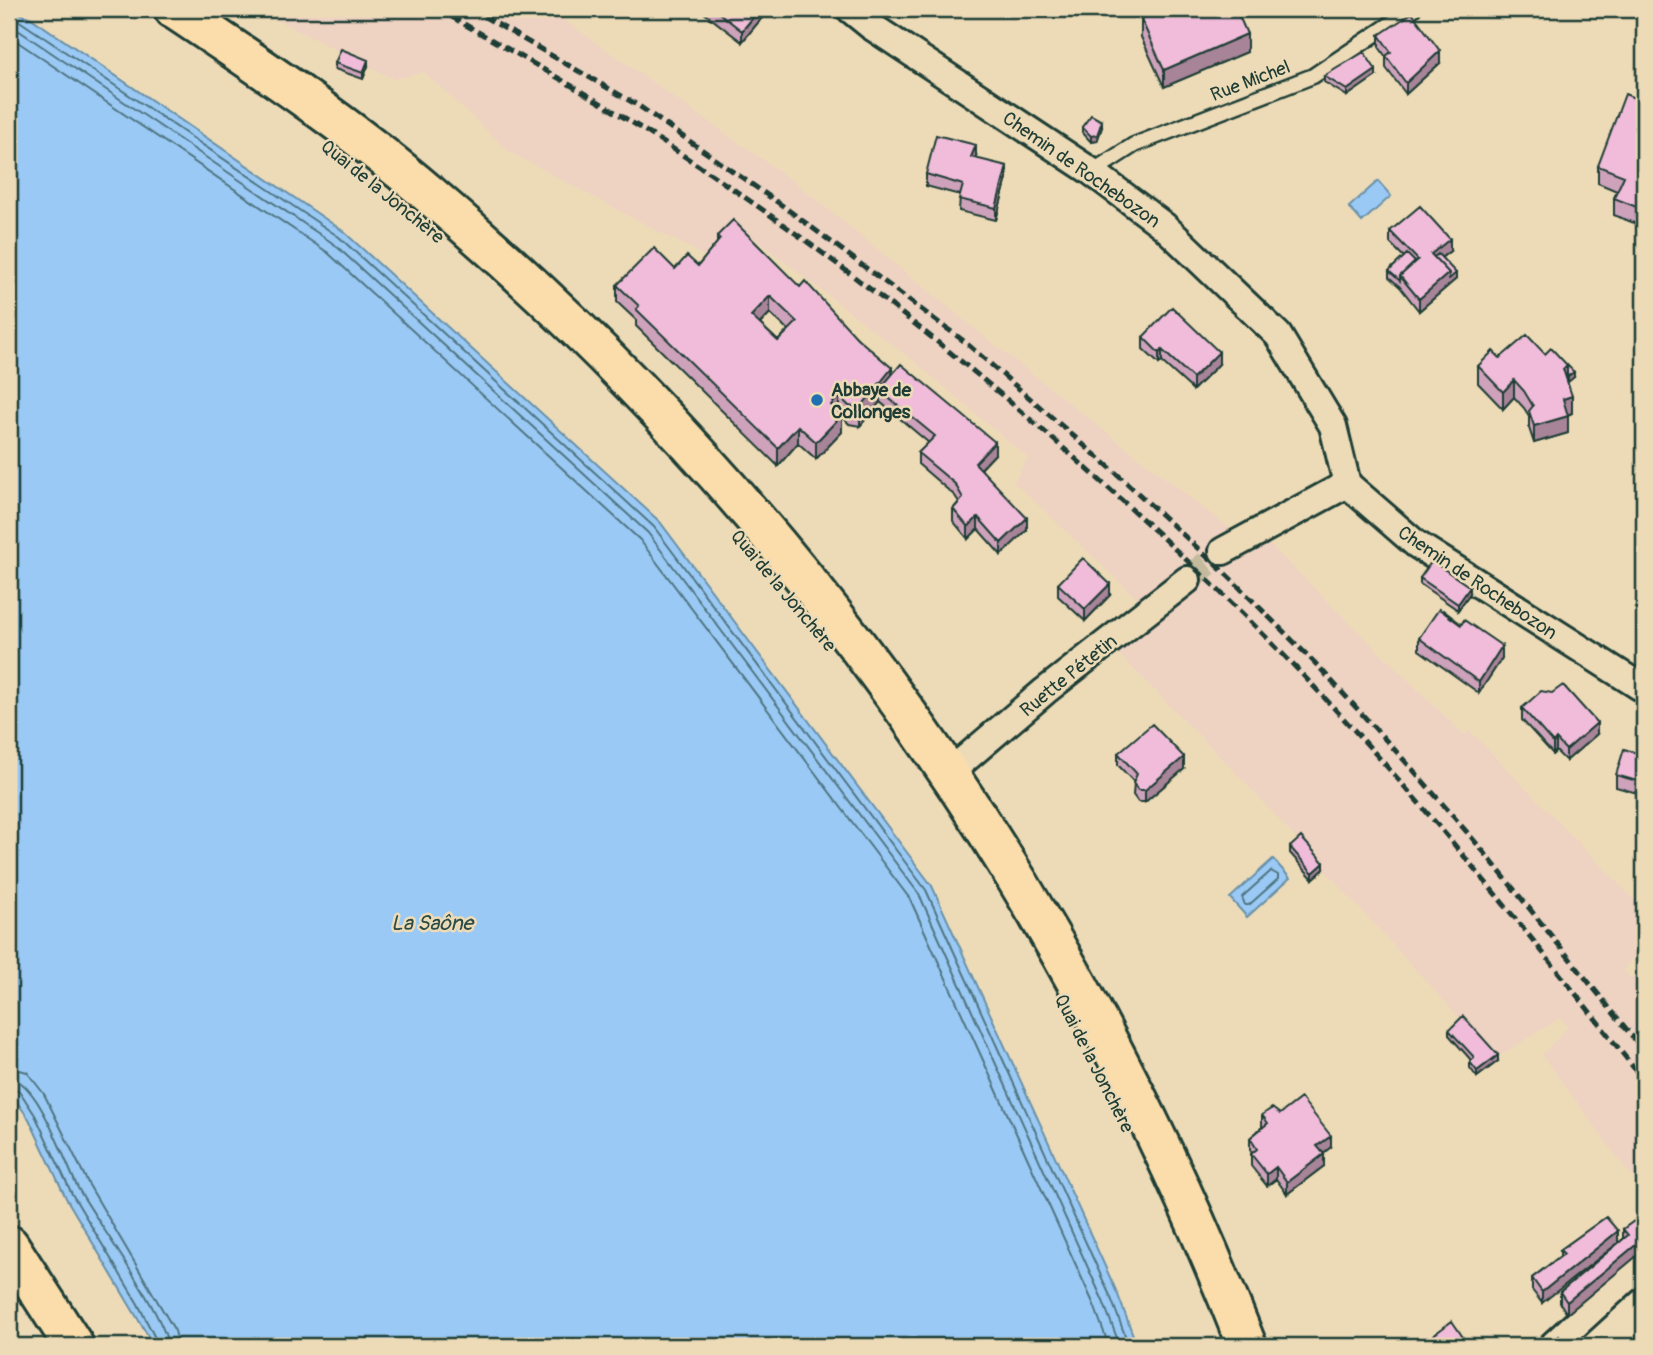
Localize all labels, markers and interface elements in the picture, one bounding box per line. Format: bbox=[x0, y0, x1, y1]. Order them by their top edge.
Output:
street label: Rue Michel bbox=[1207, 55, 1294, 107]
street label: Chemin de Rochebozon bbox=[998, 106, 1165, 233]
street label: Quai de la Jonchère bbox=[316, 135, 450, 249]
place label: Abbaye de Collonges bbox=[831, 378, 912, 424]
marker: Abbaye de Collonges bbox=[809, 392, 825, 408]
street label: Chemin de Rochebozon bbox=[1393, 521, 1562, 645]
street label: Quai de la Jonchère bbox=[725, 525, 842, 657]
street label: Ruette Pétetin bbox=[1015, 629, 1122, 722]
water label: La Saône bbox=[391, 910, 476, 937]
street label: Quai de la Jonchère bbox=[1049, 990, 1140, 1137]

